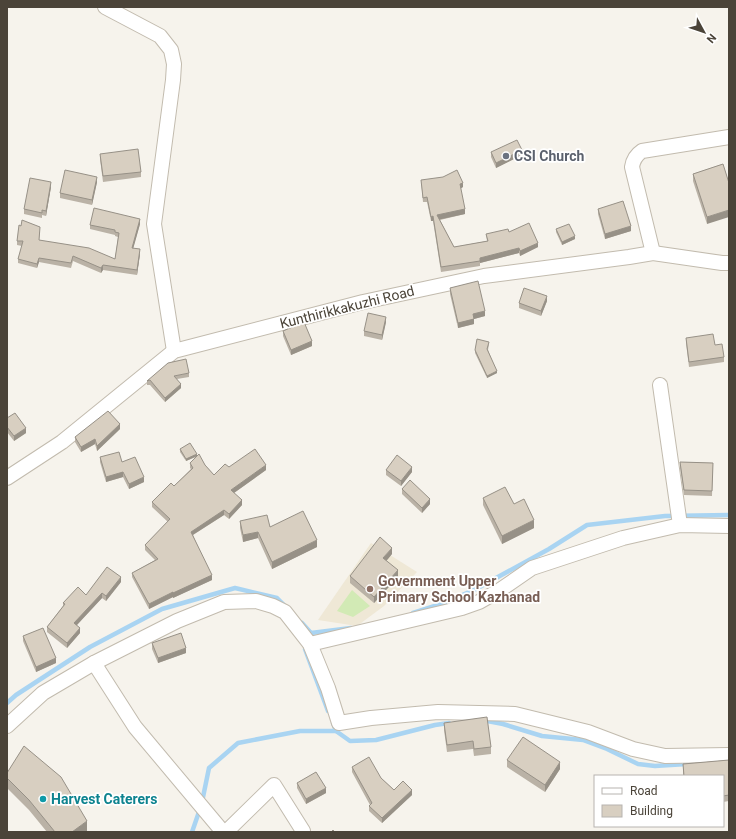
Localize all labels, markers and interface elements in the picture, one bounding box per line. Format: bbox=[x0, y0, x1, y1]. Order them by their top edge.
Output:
north arrow bbox=[684, 12, 724, 52]
text: N bbox=[704, 31, 719, 45]
place label: CSI Church bbox=[514, 148, 584, 164]
marker: CSI Church bbox=[501, 151, 511, 161]
street label: Kunthirikkakuzhi Road bbox=[278, 283, 416, 331]
place label: Government Upper Primary School Kazhanad bbox=[378, 573, 540, 605]
marker: Government Upper Primary School Kazhanad bbox=[365, 584, 375, 594]
legend bbox=[594, 775, 724, 827]
text: Road bbox=[630, 784, 658, 798]
place label: Harvest Caterers bbox=[51, 791, 157, 807]
marker: Harvest Caterers bbox=[38, 794, 48, 804]
text: Building bbox=[630, 804, 673, 818]

